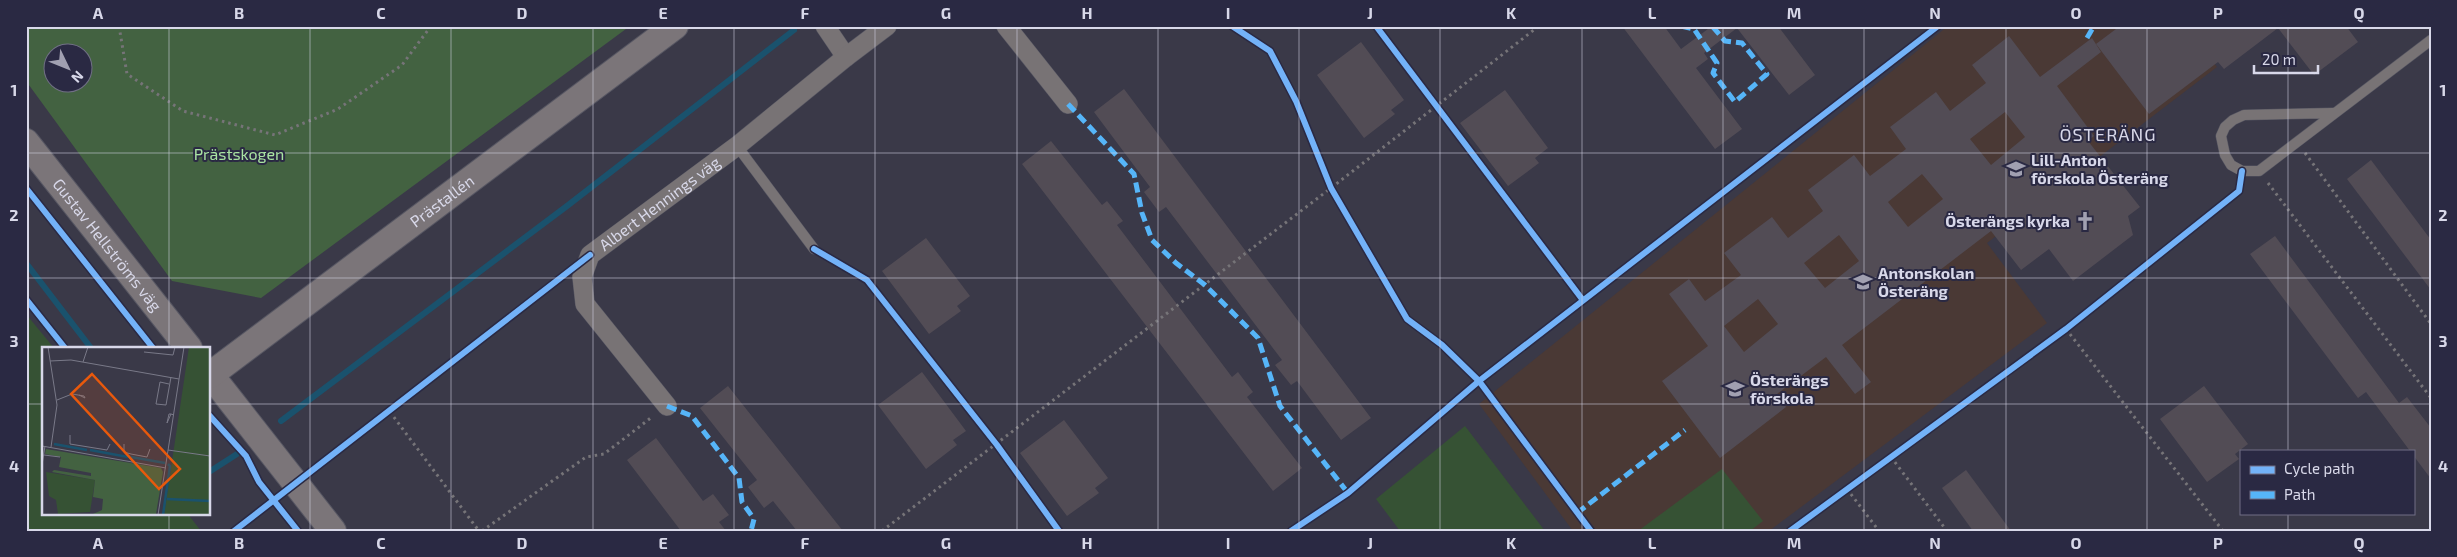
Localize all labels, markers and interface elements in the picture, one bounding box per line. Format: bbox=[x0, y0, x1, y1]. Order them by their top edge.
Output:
text: A bbox=[93, 3, 104, 22]
text: B bbox=[234, 3, 244, 22]
text: C bbox=[376, 3, 386, 22]
text: D bbox=[517, 3, 528, 22]
text: E bbox=[658, 3, 668, 22]
text: F bbox=[801, 3, 810, 22]
text: G bbox=[941, 3, 951, 22]
text: H bbox=[1081, 3, 1093, 22]
text: I bbox=[1226, 3, 1230, 22]
text: J bbox=[1367, 3, 1373, 22]
text: K bbox=[1506, 3, 1517, 22]
text: L bbox=[1648, 3, 1657, 22]
text: M bbox=[1787, 3, 1801, 22]
text: N bbox=[1929, 3, 1941, 22]
text: O bbox=[2070, 3, 2082, 22]
text: P bbox=[2213, 3, 2223, 22]
text: Q bbox=[2353, 3, 2365, 23]
north arrow bbox=[42, 42, 92, 92]
scale bar bbox=[2254, 42, 2318, 74]
text: 20 m bbox=[2262, 50, 2296, 68]
text: N bbox=[68, 68, 88, 87]
text: 1 bbox=[11, 80, 17, 99]
text: 1 bbox=[2440, 80, 2446, 99]
district label: ÖSTERÄNG bbox=[2060, 123, 2156, 145]
park label: Prästskogen bbox=[194, 144, 284, 163]
place label: Lill-Anton förskola Österäng bbox=[2031, 150, 2169, 187]
street label: Albert Hennings väg bbox=[595, 152, 724, 254]
school or university icon: Lill-Anton förskola Österäng bbox=[2005, 158, 2027, 180]
street label: Prästallén bbox=[406, 170, 477, 231]
street label: Gustav Hellströms väg bbox=[49, 174, 166, 315]
text: 2 bbox=[9, 205, 19, 224]
text: 2 bbox=[2438, 205, 2448, 224]
church icon: Österängs kyrka bbox=[2074, 210, 2096, 232]
place label: Österängs kyrka bbox=[1945, 211, 2070, 231]
place label: Antonskolan Österäng bbox=[1878, 263, 1974, 300]
school or university icon: Antonskolan Österäng bbox=[1852, 271, 1874, 293]
text: 3 bbox=[9, 331, 19, 350]
text: 3 bbox=[2438, 331, 2448, 350]
inset map bbox=[42, 347, 210, 514]
place label: Österängs förskola bbox=[1750, 370, 1828, 407]
school or university icon: Österängs förskola bbox=[1724, 378, 1746, 400]
legend bbox=[2240, 450, 2414, 514]
text: 4 bbox=[9, 456, 19, 475]
text: 4 bbox=[2438, 456, 2448, 475]
text: Cycle path bbox=[2284, 459, 2355, 477]
text: Path bbox=[2284, 485, 2315, 503]
text: A bbox=[93, 533, 104, 552]
text: B bbox=[234, 533, 244, 552]
text: C bbox=[376, 533, 386, 552]
text: D bbox=[517, 533, 528, 552]
text: E bbox=[658, 533, 668, 552]
text: F bbox=[801, 533, 810, 552]
text: G bbox=[941, 533, 951, 552]
text: H bbox=[1081, 533, 1093, 552]
text: I bbox=[1226, 533, 1230, 552]
text: J bbox=[1367, 533, 1373, 552]
text: K bbox=[1506, 533, 1517, 552]
text: L bbox=[1648, 533, 1657, 552]
text: M bbox=[1787, 533, 1801, 552]
text: N bbox=[1929, 533, 1941, 552]
text: O bbox=[2070, 533, 2082, 552]
text: P bbox=[2213, 533, 2223, 552]
text: Q bbox=[2353, 533, 2365, 553]

